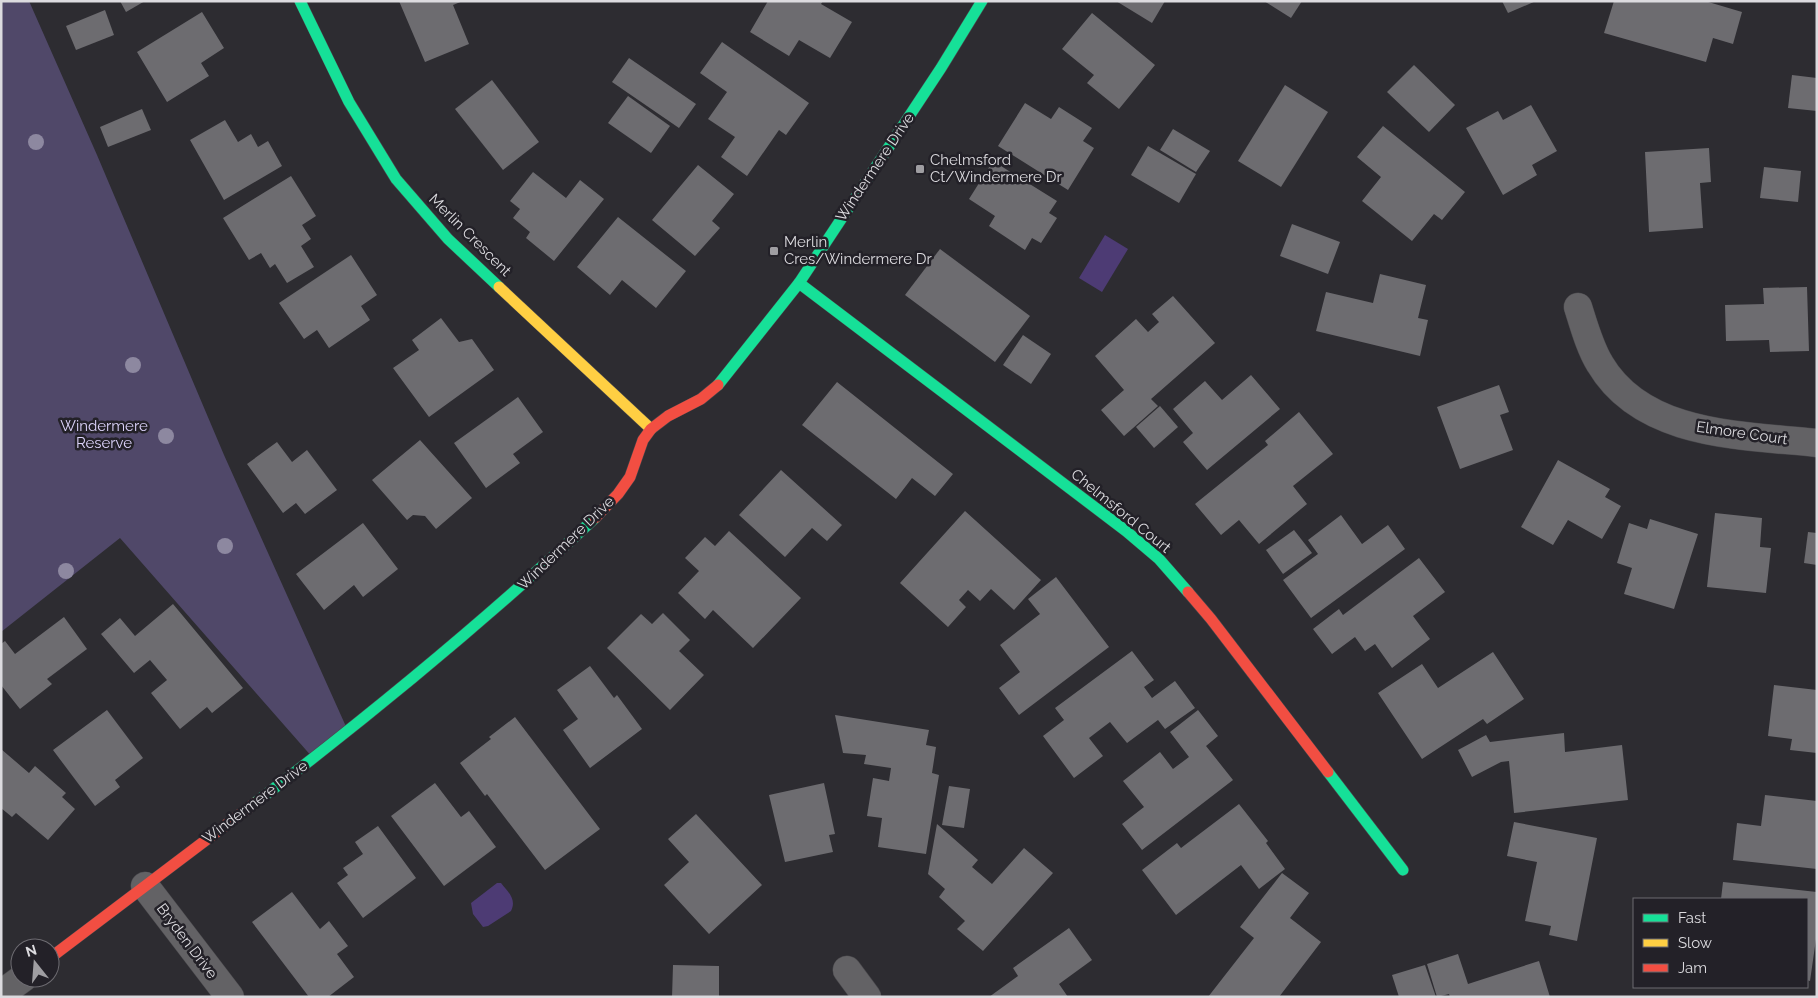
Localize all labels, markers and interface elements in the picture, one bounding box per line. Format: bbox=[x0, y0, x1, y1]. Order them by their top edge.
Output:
street label: Windermere Drive bbox=[832, 109, 918, 225]
place label: Chelmsford Ct/Windermere Dr bbox=[930, 151, 1062, 186]
marker: Chelmsford Ct/Windermere Dr bbox=[914, 163, 926, 175]
street label: Merlin Crescent bbox=[425, 190, 515, 280]
place label: Merlin Cres/Windermere Dr bbox=[784, 233, 932, 268]
marker: Merlin Cres/Windermere Dr bbox=[768, 245, 780, 257]
park label: Windermere Reserve bbox=[60, 417, 148, 452]
street label: Elmore Court bbox=[1695, 418, 1789, 448]
street label: Chelmsford Court bbox=[1067, 465, 1175, 557]
street label: Windermere Drive bbox=[514, 492, 618, 594]
street label: Windermere Drive bbox=[199, 756, 311, 847]
legend bbox=[1633, 898, 1808, 988]
street label: Bryden Drive bbox=[153, 900, 221, 982]
text: Fast bbox=[1678, 909, 1706, 927]
text: Slow bbox=[1678, 934, 1712, 952]
north arrow bbox=[10, 938, 60, 988]
text: N bbox=[24, 941, 39, 960]
text: Jam bbox=[1678, 959, 1707, 977]

